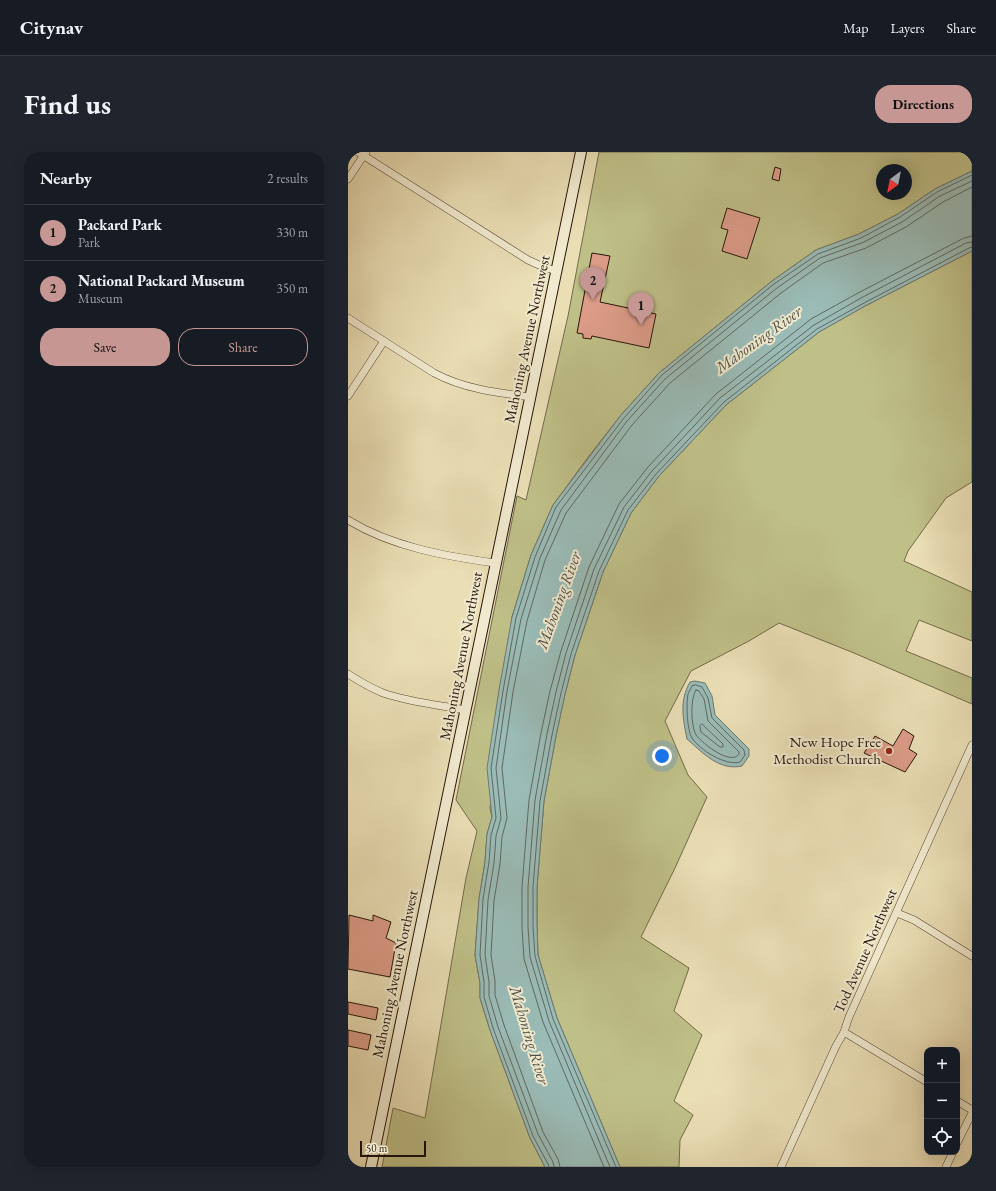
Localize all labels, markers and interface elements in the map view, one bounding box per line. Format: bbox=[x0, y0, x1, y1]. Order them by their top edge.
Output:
text: Citynav bbox=[20, 15, 83, 40]
text: Map bbox=[843, 19, 868, 37]
text: Layers bbox=[890, 19, 925, 37]
text: Share bbox=[947, 19, 976, 37]
button: Directions bbox=[875, 85, 972, 123]
text: Find us bbox=[24, 86, 111, 122]
north arrow bbox=[876, 164, 912, 200]
text: Nearby bbox=[40, 167, 92, 189]
text: 2 results bbox=[267, 170, 308, 187]
text: Packard Park bbox=[78, 215, 162, 234]
text: 1 bbox=[50, 224, 56, 241]
text: 330 m bbox=[277, 224, 308, 241]
text: Park bbox=[78, 234, 100, 251]
street label: Mahoning Avenue Northwest bbox=[499, 253, 554, 425]
pin: 2 bbox=[580, 267, 606, 300]
text: National Packard Museum bbox=[78, 271, 245, 290]
text: 2 bbox=[50, 280, 56, 297]
text: 350 m bbox=[277, 280, 308, 297]
text: Museum bbox=[78, 290, 123, 307]
pin: 1 bbox=[628, 292, 654, 325]
water label: Mahoning River bbox=[710, 300, 807, 379]
button: Save bbox=[40, 328, 170, 366]
button: Share bbox=[178, 328, 308, 366]
water label: Mahoning River bbox=[531, 548, 586, 653]
street label: Mahoning Avenue Northwest bbox=[435, 570, 486, 742]
place label: New Hope Free Methodist Church bbox=[773, 732, 881, 768]
your location bbox=[652, 746, 672, 766]
marker: New Hope Free Methodist Church bbox=[884, 746, 894, 756]
street label: Tod Avenue Northwest bbox=[829, 885, 901, 1016]
street label: Mahoning Avenue Northwest bbox=[367, 888, 422, 1060]
water label: Mahoning River bbox=[504, 982, 555, 1088]
map controls bbox=[924, 1047, 960, 1155]
button: + bbox=[924, 1047, 960, 1083]
button: − bbox=[924, 1083, 960, 1119]
button: locate bbox=[924, 1119, 960, 1155]
scale bar bbox=[360, 1139, 426, 1158]
text: 50 m bbox=[366, 1141, 387, 1155]

